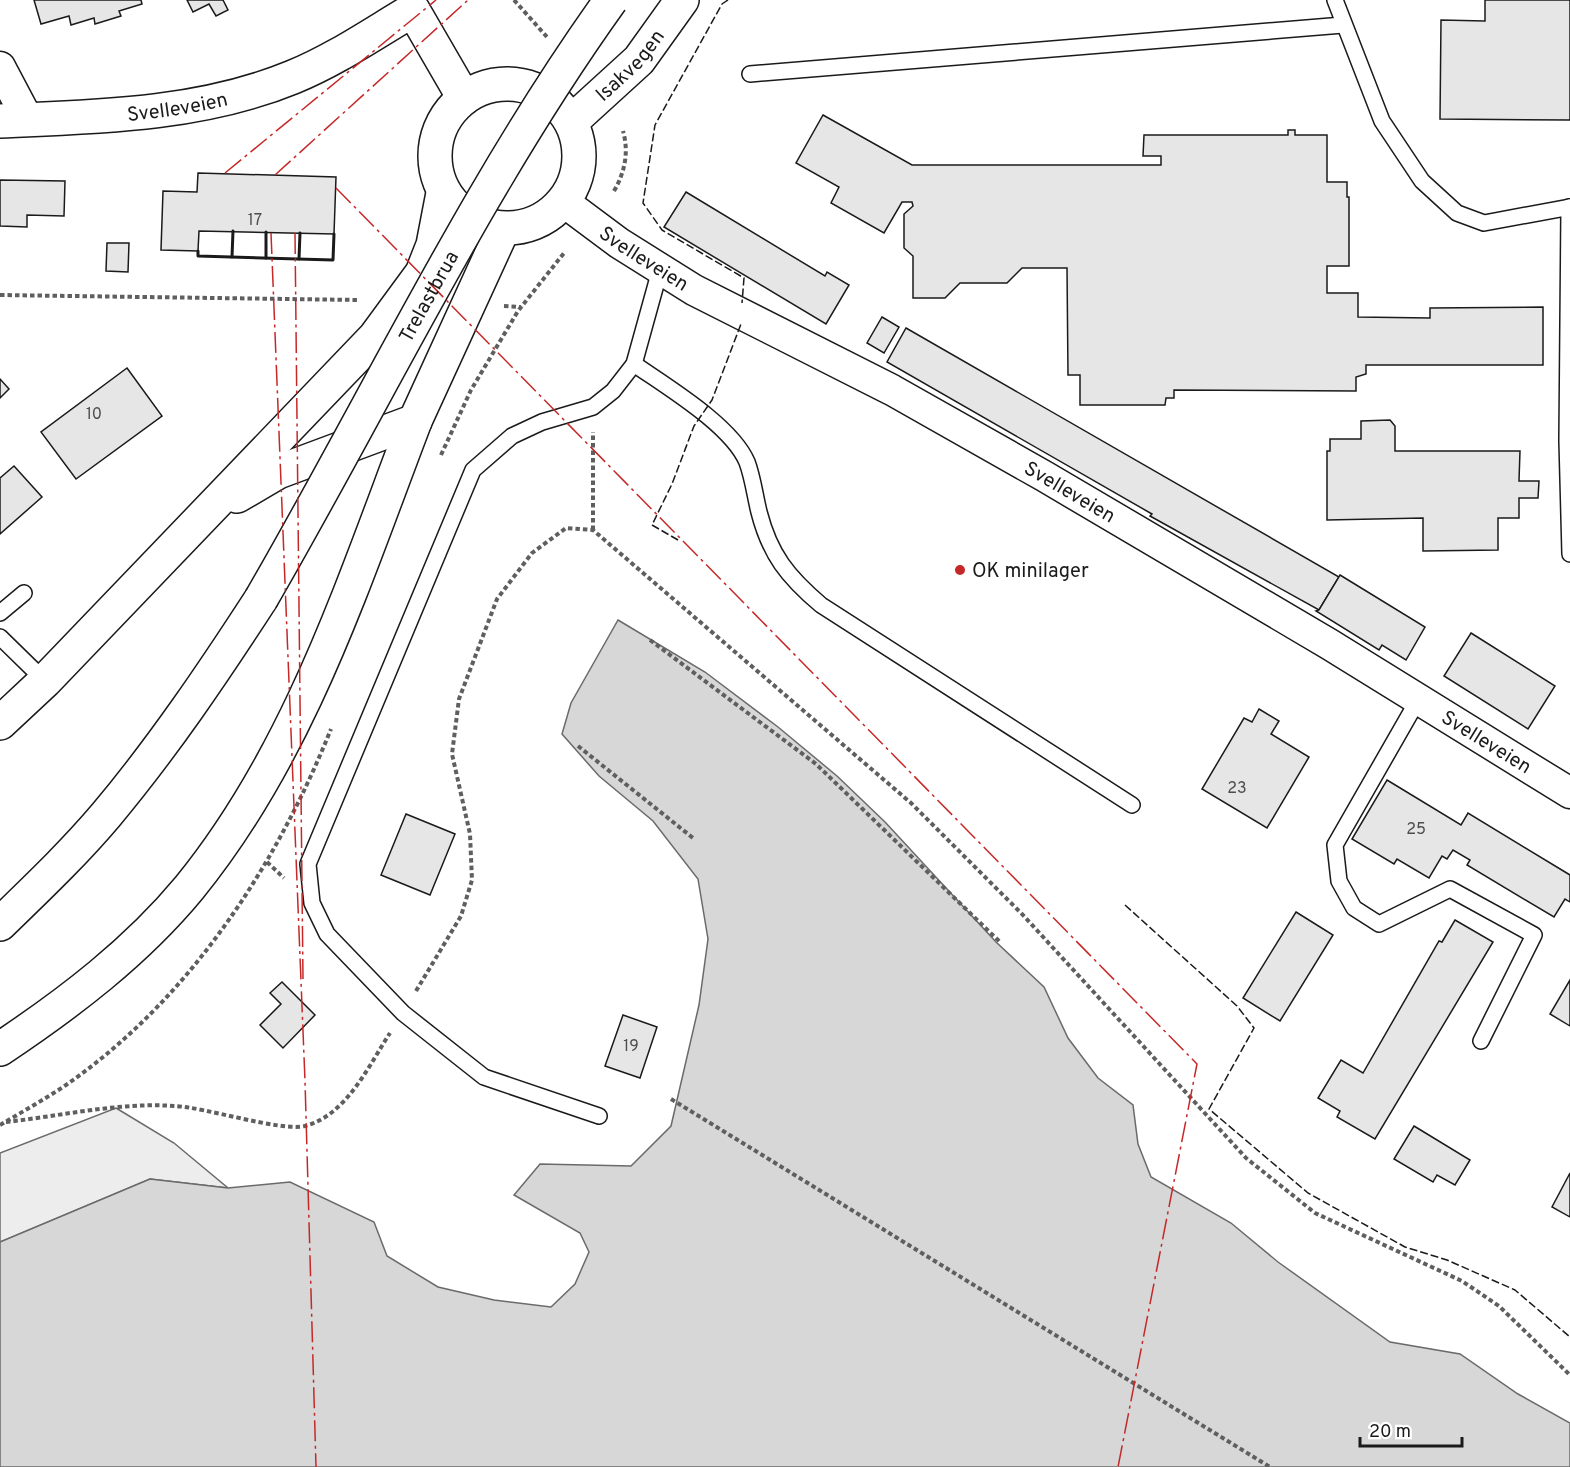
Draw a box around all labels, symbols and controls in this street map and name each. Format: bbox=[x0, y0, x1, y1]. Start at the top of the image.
street label: Isakvegen bbox=[591, 25, 672, 108]
street label: Svelleveien bbox=[126, 87, 231, 129]
house number: 17 bbox=[248, 211, 262, 231]
street label: Svelleveien bbox=[593, 221, 693, 298]
street label: Trelastbrua bbox=[394, 247, 466, 347]
house number: 10 bbox=[86, 405, 102, 425]
street label: Svelleveien bbox=[1019, 456, 1120, 530]
place label: OK minilager bbox=[972, 559, 1089, 585]
marker: OK minilager bbox=[953, 563, 967, 577]
street label: Svelleveien bbox=[1436, 706, 1536, 781]
house number: 23 bbox=[1227, 779, 1247, 799]
house number: 25 bbox=[1406, 820, 1426, 840]
house number: 19 bbox=[623, 1037, 639, 1057]
scale bar bbox=[1360, 1410, 1462, 1448]
text: 20 m bbox=[1369, 1421, 1411, 1444]

